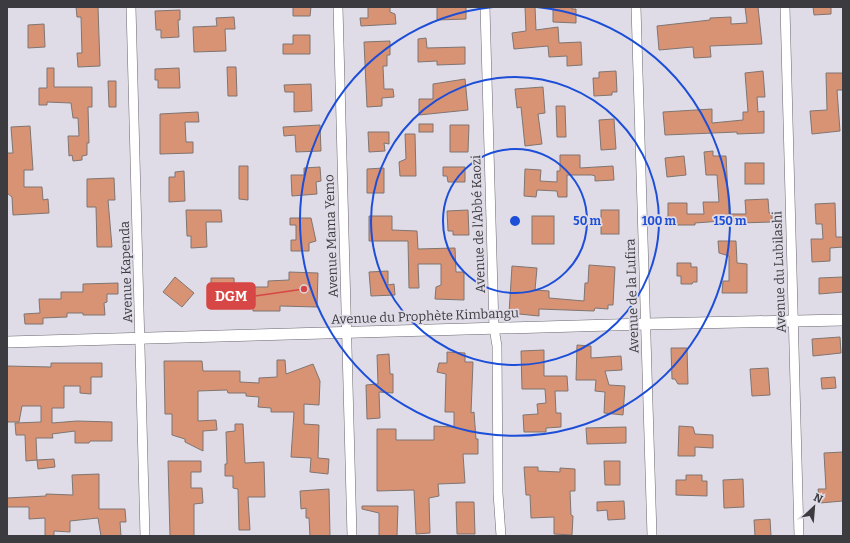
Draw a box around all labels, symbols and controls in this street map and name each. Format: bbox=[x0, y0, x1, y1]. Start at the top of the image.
street label: Avenue de l'Abbé Kaozi bbox=[468, 155, 488, 293]
street label: Avenue Mama Yemo bbox=[321, 174, 341, 298]
street label: Avenue du Lubilashi bbox=[769, 211, 789, 333]
centre of rings bbox=[508, 214, 522, 228]
text: 50 m bbox=[573, 214, 601, 228]
text: 100 m bbox=[642, 214, 677, 228]
text: 150 m bbox=[714, 214, 747, 228]
street label: Avenue Kapenda bbox=[117, 221, 135, 323]
street label: Avenue de la Lufira bbox=[622, 238, 642, 354]
callout: DGM bbox=[207, 283, 255, 309]
text: DGM bbox=[215, 288, 247, 305]
street label: Avenue du Prophète Kimbangu bbox=[331, 305, 519, 327]
north arrow bbox=[794, 487, 834, 527]
text: N bbox=[811, 491, 825, 506]

